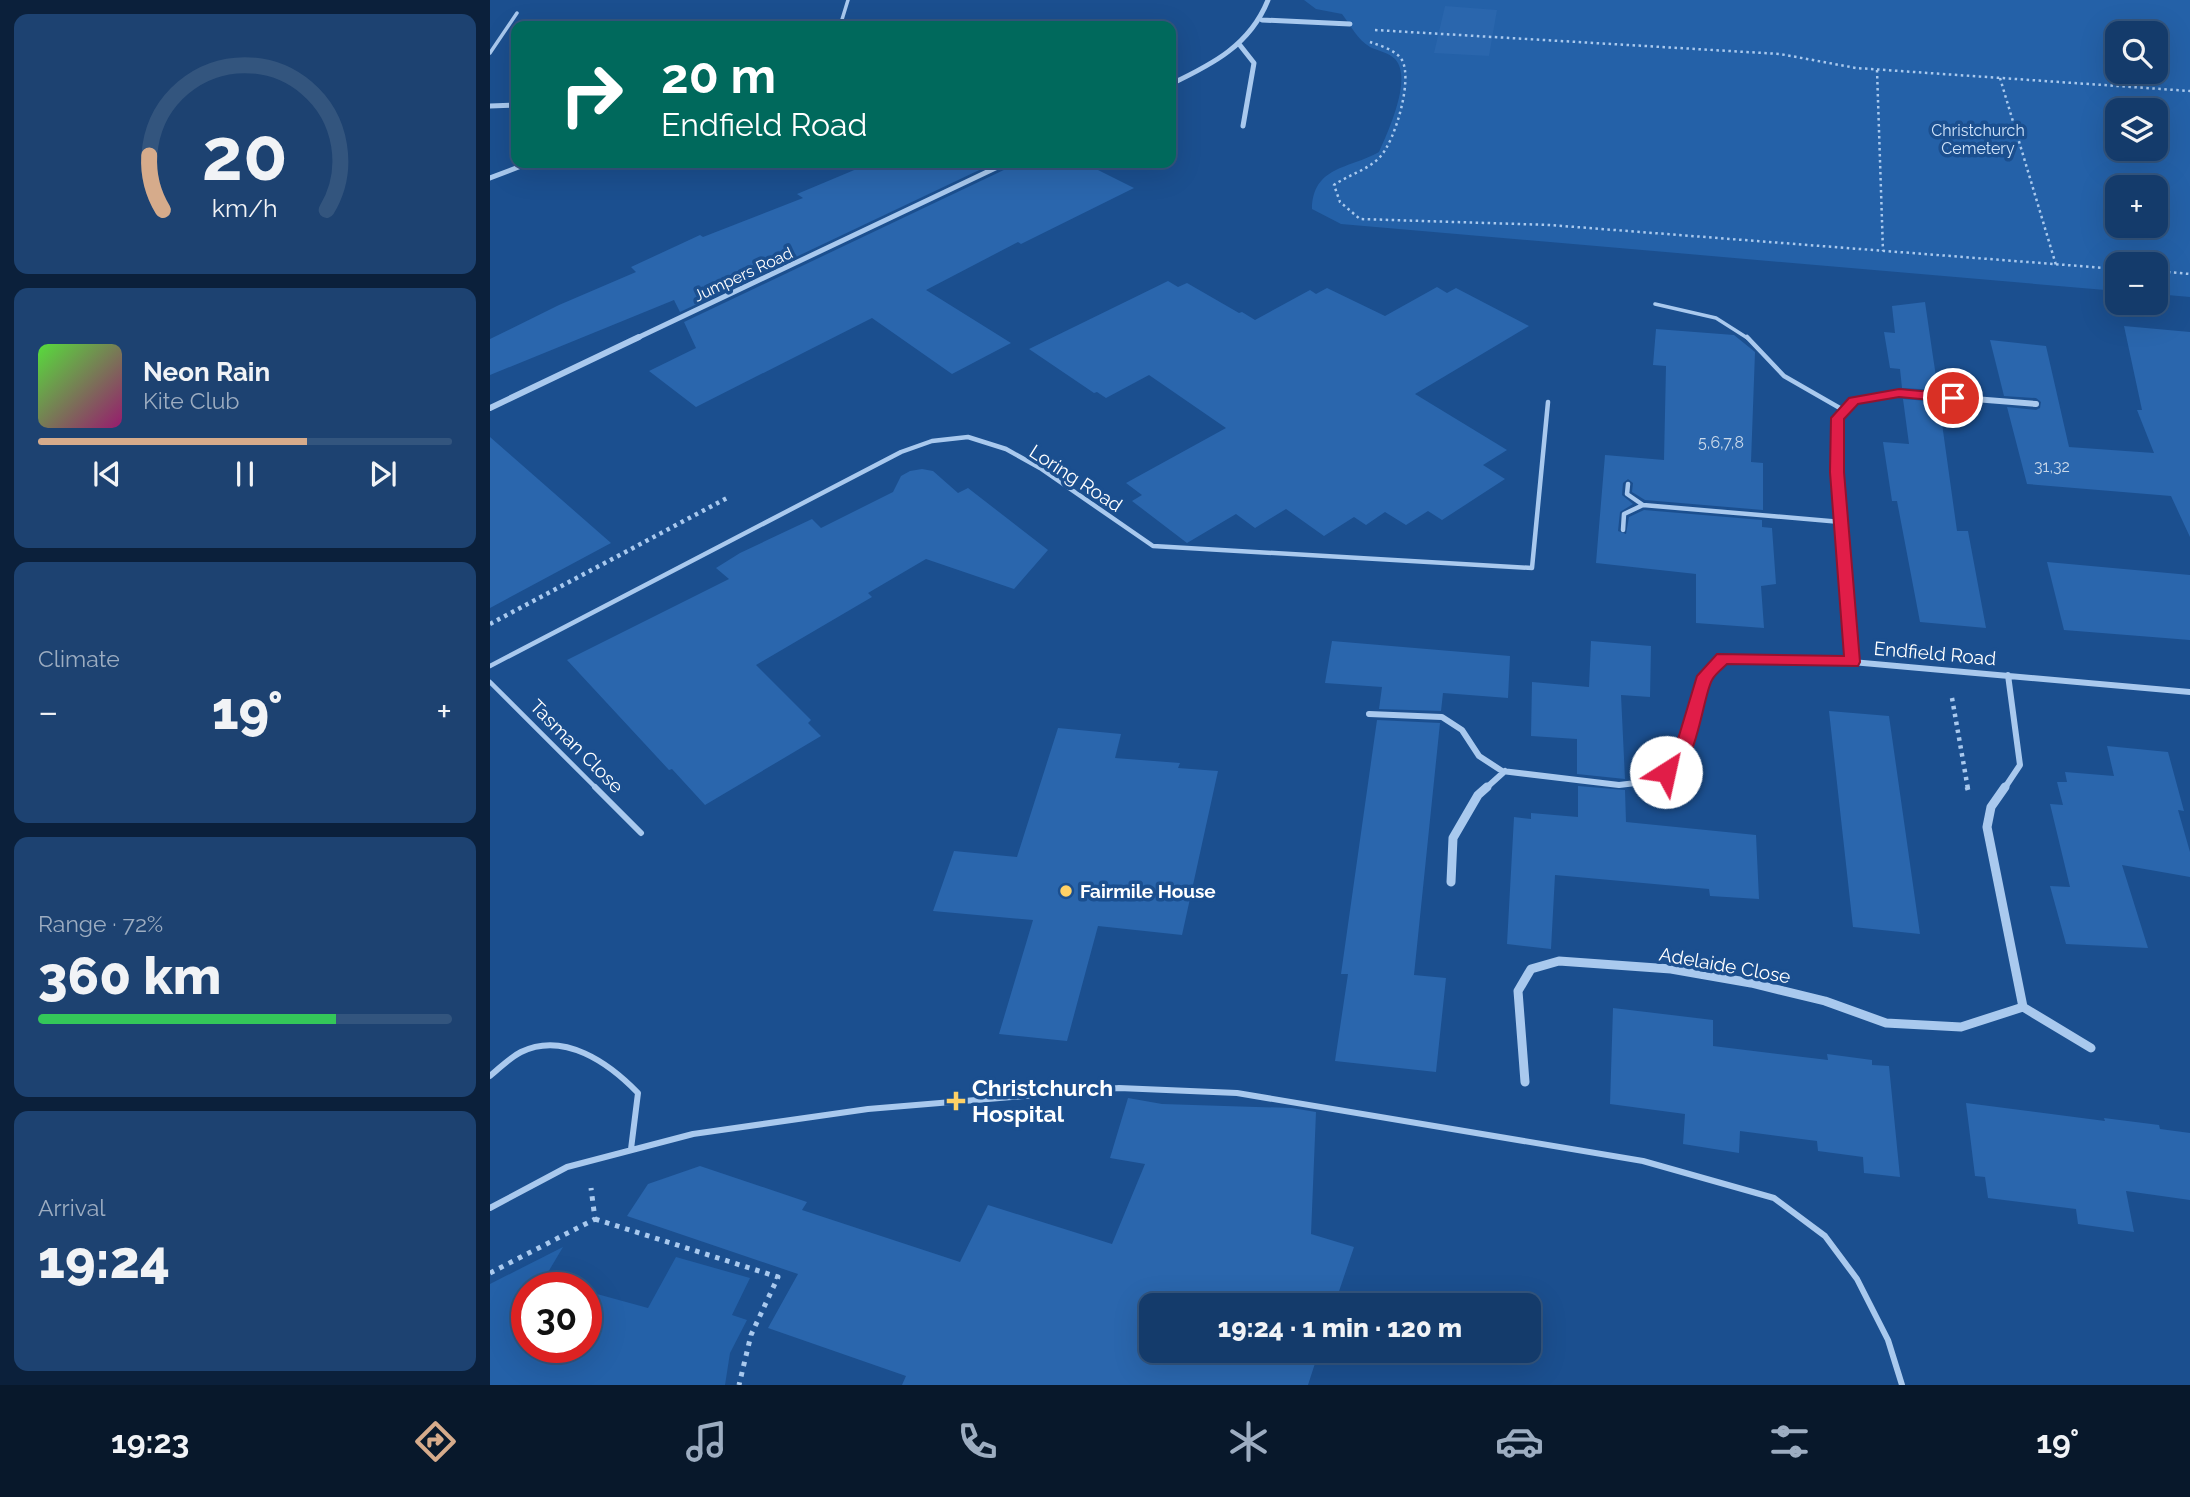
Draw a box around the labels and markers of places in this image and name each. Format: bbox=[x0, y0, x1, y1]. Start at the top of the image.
pin bbox=[1923, 368, 1983, 428]
place label: Fairmile House bbox=[1080, 880, 1216, 902]
marker: Fairmile House bbox=[1058, 883, 1074, 899]
place label: Christchurch Hospital bbox=[972, 1074, 1113, 1127]
marker: Christchurch Hospital bbox=[946, 1091, 966, 1111]

